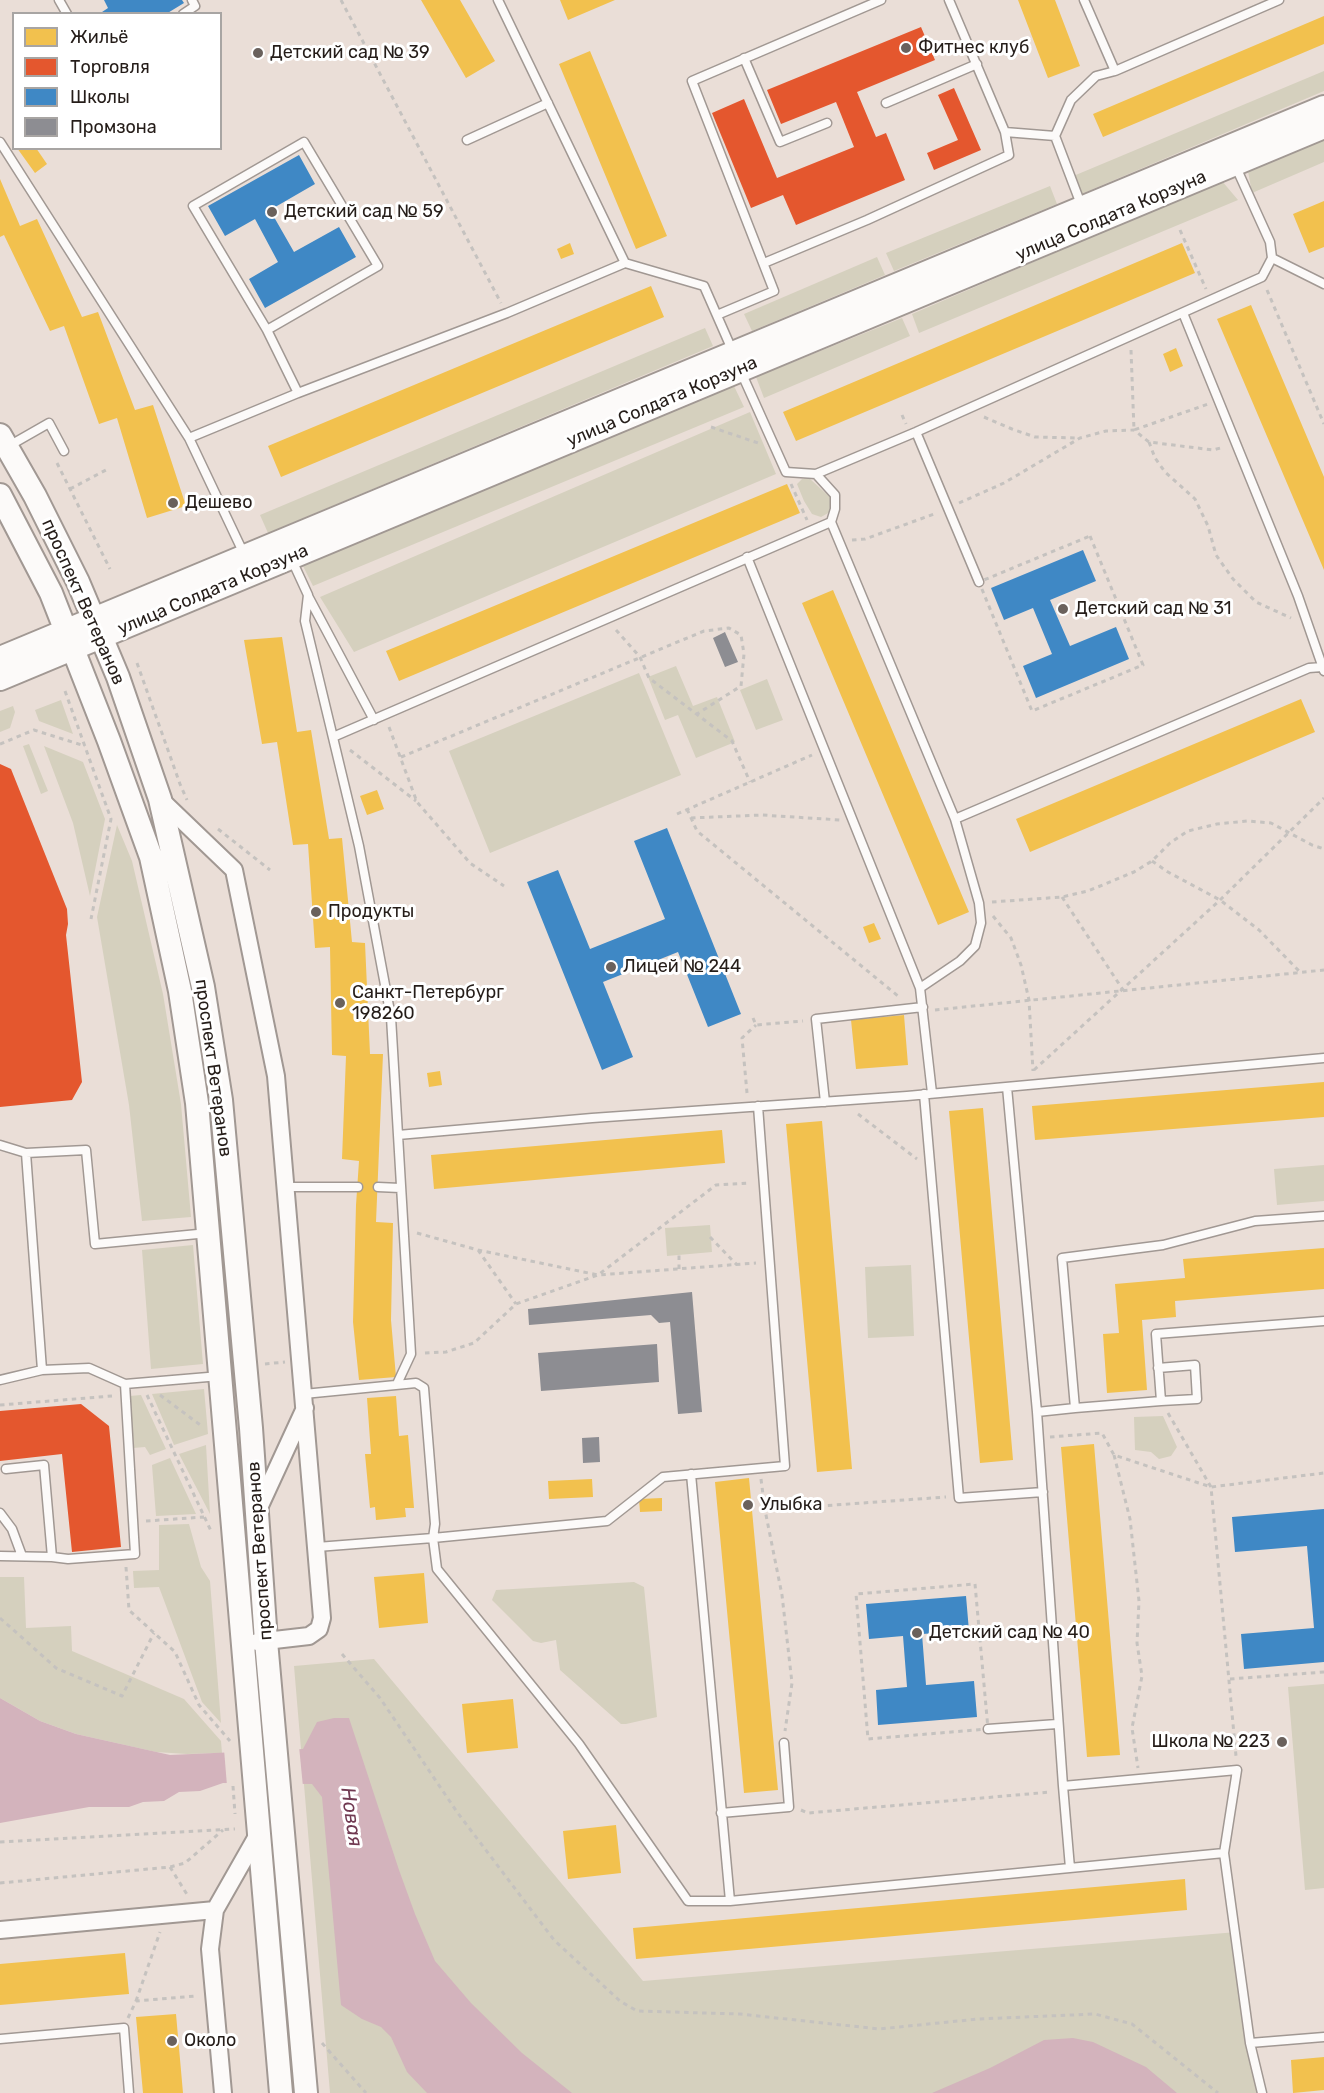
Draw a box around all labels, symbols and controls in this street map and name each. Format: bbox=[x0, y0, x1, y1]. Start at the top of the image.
legend bbox=[12, 12, 222, 150]
text: Жильё bbox=[70, 26, 128, 48]
place label: Фитнес клуб bbox=[918, 37, 1029, 59]
marker: Фитнес клуб bbox=[899, 41, 913, 55]
place label: Детский сад № 39 bbox=[270, 42, 430, 64]
marker: Детский сад № 39 bbox=[251, 46, 265, 60]
text: Торговля bbox=[70, 56, 150, 78]
text: Школы bbox=[70, 86, 130, 108]
text: Промзона bbox=[70, 116, 157, 138]
street label: улица Солдата Корзуна bbox=[1012, 166, 1210, 266]
place label: Детский сад № 59 bbox=[284, 201, 444, 223]
marker: Детский сад № 59 bbox=[265, 205, 279, 219]
street label: улица Солдата Корзуна bbox=[563, 352, 761, 452]
place label: Дешево bbox=[185, 492, 252, 514]
marker: Дешево bbox=[166, 496, 180, 510]
street label: проспект Ветеранов bbox=[37, 516, 129, 688]
street label: улица Солдата Корзуна bbox=[114, 540, 312, 640]
place label: Детский сад № 31 bbox=[1075, 598, 1231, 620]
marker: Детский сад № 31 bbox=[1056, 602, 1070, 616]
place label: Продукты bbox=[328, 901, 414, 923]
marker: Продукты bbox=[309, 905, 323, 919]
place label: Лицей № 244 bbox=[623, 956, 741, 978]
marker: Лицей № 244 bbox=[604, 960, 618, 974]
street label: проспект Ветеранов bbox=[190, 978, 236, 1158]
place label: Санкт-Петербург 198260 bbox=[352, 982, 504, 1024]
marker: Санкт-Петербург 198260 bbox=[333, 996, 347, 1010]
street label: проспект Ветеранов bbox=[243, 1461, 277, 1641]
place label: Улыбка bbox=[760, 1494, 822, 1516]
marker: Улыбка bbox=[741, 1498, 755, 1512]
place label: Детский сад № 40 bbox=[929, 1622, 1090, 1644]
marker: Детский сад № 40 bbox=[910, 1626, 924, 1640]
place label: Школа № 223 bbox=[1151, 1731, 1270, 1753]
marker: Школа № 223 bbox=[1275, 1735, 1289, 1749]
water label: Новая bbox=[335, 1786, 367, 1848]
place label: Около bbox=[184, 2030, 236, 2052]
marker: Около bbox=[165, 2034, 179, 2048]

